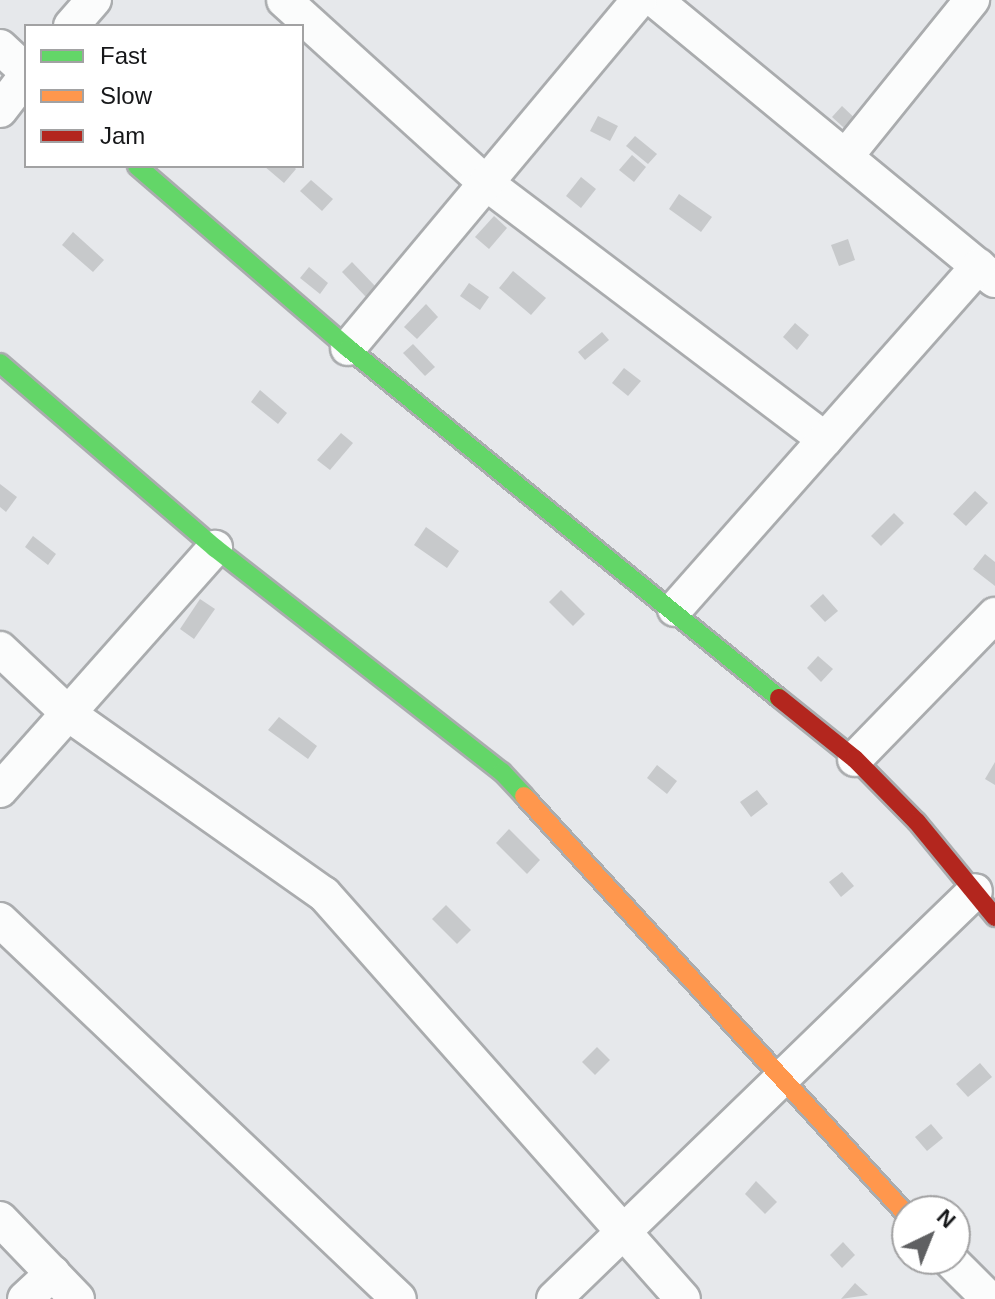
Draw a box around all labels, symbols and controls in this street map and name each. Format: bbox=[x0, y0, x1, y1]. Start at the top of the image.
legend bbox=[24, 24, 304, 168]
text: Fast bbox=[100, 42, 147, 69]
text: Slow bbox=[100, 82, 152, 109]
text: Jam bbox=[100, 122, 145, 149]
north arrow bbox=[891, 1195, 971, 1275]
text: N bbox=[932, 1204, 961, 1233]

